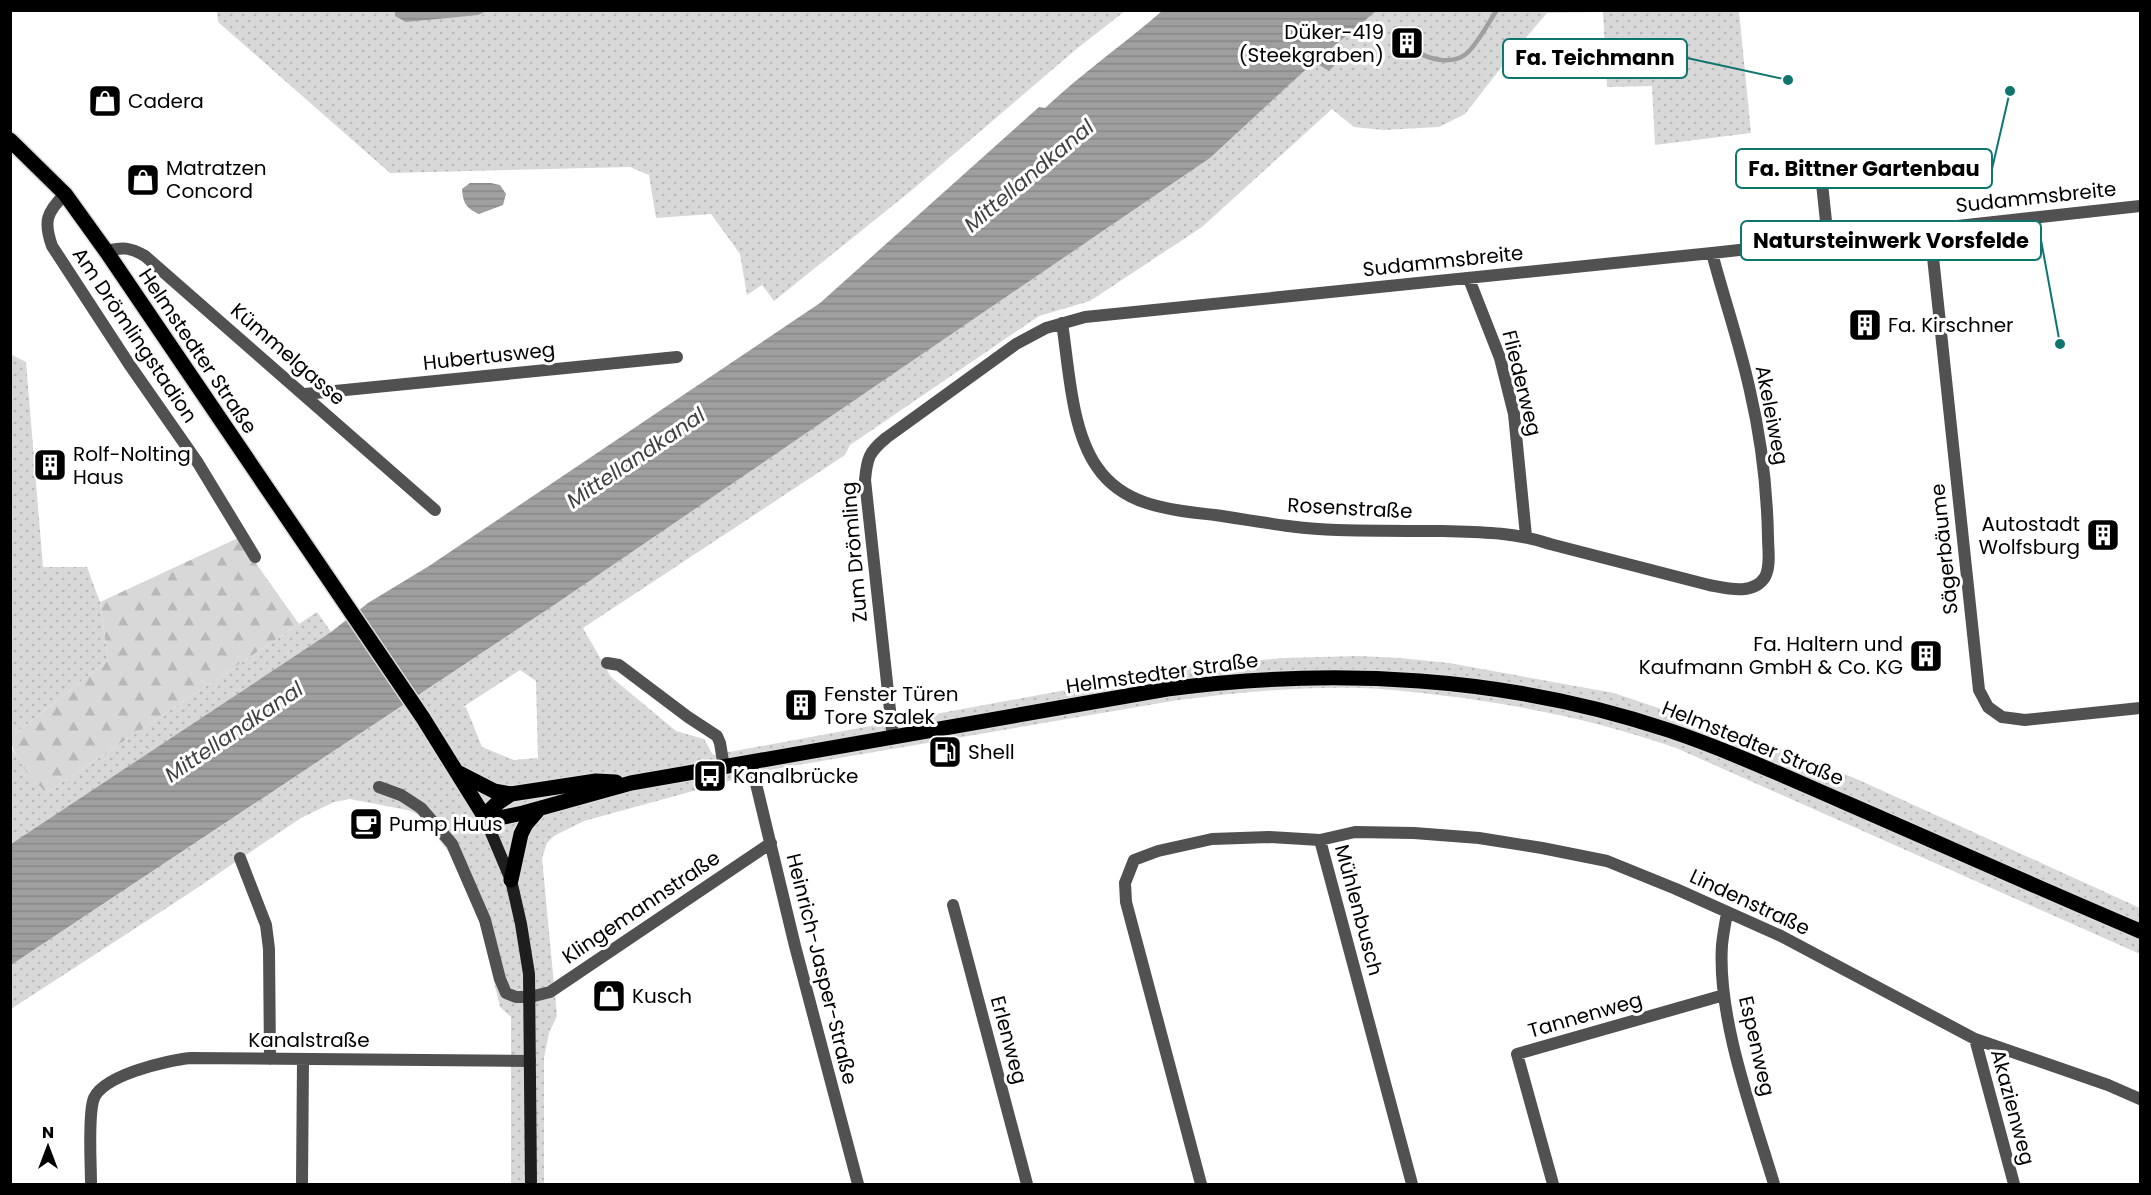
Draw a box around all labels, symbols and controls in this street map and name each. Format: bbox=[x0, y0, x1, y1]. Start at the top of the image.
place label: Düker-419 (Steekgraben) bbox=[1239, 18, 1384, 69]
building icon: Düker-419 (Steekgraben) bbox=[1389, 25, 1425, 61]
callout: Fa. Teichmann bbox=[1503, 39, 1687, 78]
text: Fa. Teichmann bbox=[1515, 43, 1675, 72]
shop icon: Cadera bbox=[87, 83, 123, 119]
place label: Cadera bbox=[128, 87, 204, 115]
water label: Mittellandkanal bbox=[957, 112, 1101, 239]
callout: Fa. Bittner Gartenbau bbox=[1736, 149, 1992, 188]
place label: Matratzen Concord bbox=[166, 154, 267, 205]
text: Fa. Bittner Gartenbau bbox=[1748, 154, 1980, 183]
shop icon: Matratzen Concord bbox=[125, 162, 161, 198]
street label: Sudammsbreite bbox=[1954, 175, 2118, 219]
callout: Natursteinwerk Vorsfelde bbox=[1741, 221, 2041, 260]
text: Natursteinwerk Vorsfelde bbox=[1753, 226, 2029, 255]
street label: Sudammsbreite bbox=[1361, 239, 1525, 283]
street label: Am Drömlingstadion bbox=[66, 242, 204, 428]
street label: Helmstedter Straße bbox=[132, 263, 264, 439]
street label: Kümmelgasse bbox=[225, 296, 351, 412]
building icon: Fa. Kirschner bbox=[1847, 307, 1883, 343]
place label: Fa. Kirschner bbox=[1888, 311, 2014, 339]
street label: Fliederweg bbox=[1495, 327, 1549, 439]
street label: Hubertusweg bbox=[421, 335, 557, 377]
street label: Akeleiweg bbox=[1749, 363, 1795, 467]
water label: Mittellandkanal bbox=[561, 400, 711, 515]
place label: Rolf-Nolting Haus bbox=[73, 440, 191, 491]
building icon: Rolf-Nolting Haus bbox=[32, 447, 68, 483]
street label: Zum Drömling bbox=[834, 481, 874, 623]
street label: Sägerbäume bbox=[1923, 482, 1965, 616]
street label: Rosenstraße bbox=[1287, 491, 1413, 525]
place label: Autostadt Wolfsburg bbox=[1978, 510, 2080, 561]
building icon: Autostadt Wolfsburg bbox=[2085, 517, 2121, 553]
place label: Fa. Haltern und Kaufmann GmbH & Co. KG bbox=[1639, 630, 1903, 681]
building icon: Fa. Haltern und Kaufmann GmbH & Co. KG bbox=[1908, 638, 1944, 674]
street label: Helmstedter Straße bbox=[1064, 646, 1260, 700]
water label: Mittellandkanal bbox=[159, 674, 309, 789]
place label: Fenster Türen Tore Szalek bbox=[824, 680, 958, 731]
building icon: Fenster Türen Tore Szalek bbox=[783, 687, 819, 723]
street label: Helmstedter Straße bbox=[1658, 694, 1848, 792]
fuel station icon: Shell bbox=[927, 734, 963, 770]
place label: Shell bbox=[968, 738, 1015, 766]
bus stop icon: Kanalbrücke bbox=[692, 758, 728, 794]
place label: Kanalbrücke bbox=[733, 762, 858, 790]
cafe icon: Pump Huus bbox=[348, 806, 384, 842]
place label: Pump Huus bbox=[389, 810, 503, 838]
street label: Mühlenbusch bbox=[1328, 841, 1390, 979]
street label: Klingemannstraße bbox=[556, 844, 726, 970]
street label: Heinrich-Jasper-Straße bbox=[780, 850, 864, 1088]
street label: Lindenstraße bbox=[1685, 862, 1815, 942]
shop icon: Kusch bbox=[591, 978, 627, 1014]
place label: Kusch bbox=[632, 982, 692, 1010]
street label: Tannenweg bbox=[1525, 985, 1645, 1045]
street label: Erlenweg bbox=[984, 993, 1034, 1087]
street label: Espenweg bbox=[1732, 993, 1782, 1099]
street label: Kanalstraße bbox=[248, 1026, 370, 1054]
street label: Akazienweg bbox=[1984, 1046, 2042, 1168]
north arrow bbox=[18, 1117, 78, 1177]
text: N bbox=[42, 1121, 54, 1144]

